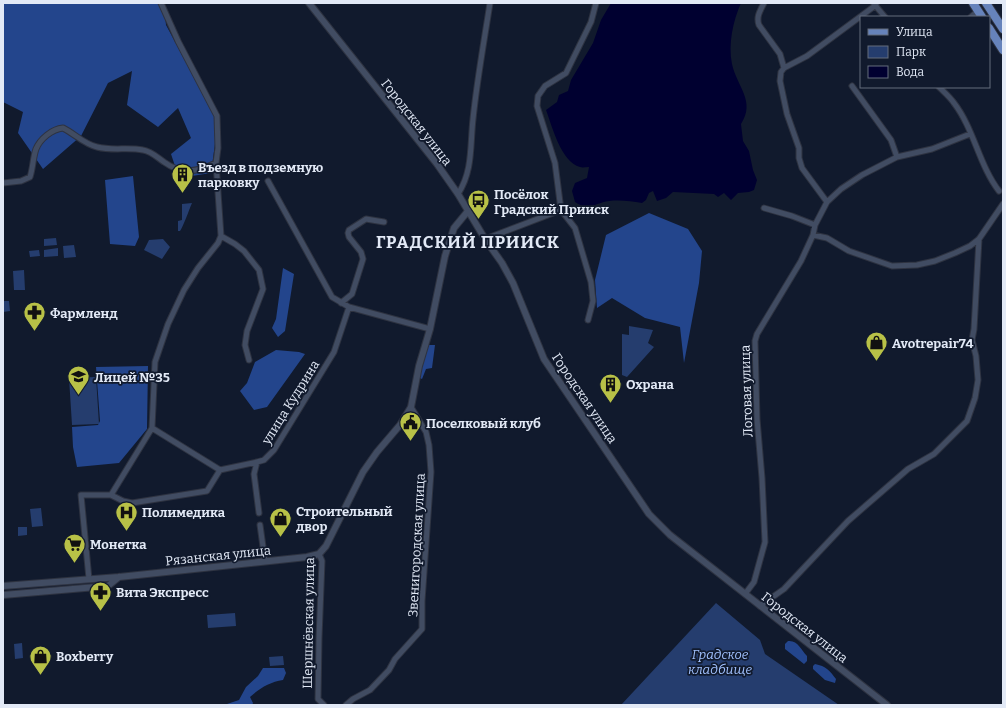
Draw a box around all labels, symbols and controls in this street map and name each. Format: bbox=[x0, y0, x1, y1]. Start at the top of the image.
legend bbox=[860, 16, 990, 88]
text: Улица bbox=[896, 25, 933, 39]
text: Парк bbox=[896, 45, 926, 59]
text: Вода bbox=[896, 65, 925, 79]
street label: Городская улица bbox=[378, 76, 455, 168]
place label: Въезд в подземную парковку bbox=[198, 160, 323, 190]
building icon: Въезд в подземную парковку bbox=[170, 161, 196, 194]
place label: Посёлок Градский Прииск bbox=[494, 187, 609, 217]
bus stop icon: Посёлок Градский Прииск bbox=[465, 188, 491, 221]
district label: ГРАДСКИЙ ПРИИСК bbox=[376, 232, 560, 253]
pharmacy icon: Фармленд bbox=[22, 300, 48, 333]
place label: Фармленд bbox=[50, 306, 118, 321]
shop icon: Avotrepair74 bbox=[864, 330, 890, 363]
place label: Avotrepair74 bbox=[892, 336, 974, 351]
street label: Логовая улица bbox=[737, 345, 756, 437]
street label: Городская улица bbox=[549, 350, 620, 446]
street label: улица Кудрина bbox=[258, 357, 322, 448]
school or university icon: Лицей №35 bbox=[65, 364, 91, 397]
place label: Лицей №35 bbox=[94, 370, 170, 385]
building icon: Охрана bbox=[597, 371, 623, 404]
place label: Охрана bbox=[626, 377, 674, 392]
public building icon: Поселковый клуб bbox=[397, 410, 423, 443]
place label: Поселковый клуб bbox=[426, 416, 541, 431]
street label: Звенигородская улица bbox=[405, 473, 428, 617]
hospital icon: Полимедика bbox=[113, 499, 139, 532]
place label: Строительный двор bbox=[296, 504, 393, 534]
place label: Полимедика bbox=[142, 505, 226, 520]
shop icon: Строительный двор bbox=[267, 505, 293, 538]
supermarket icon: Монетка bbox=[61, 531, 87, 564]
place label: Монетка bbox=[90, 537, 147, 552]
street label: Рязанская улица bbox=[165, 542, 272, 568]
street label: Шершнёвская улица bbox=[300, 557, 317, 689]
pharmacy icon: Вита Экспресс bbox=[88, 579, 114, 612]
place label: Вита Экспресс bbox=[116, 585, 209, 600]
street label: Городская улица bbox=[759, 589, 851, 666]
shop icon: Boxberry bbox=[27, 643, 53, 676]
park label: Градское кладбище bbox=[688, 647, 752, 677]
place label: Boxberry bbox=[56, 649, 114, 664]

